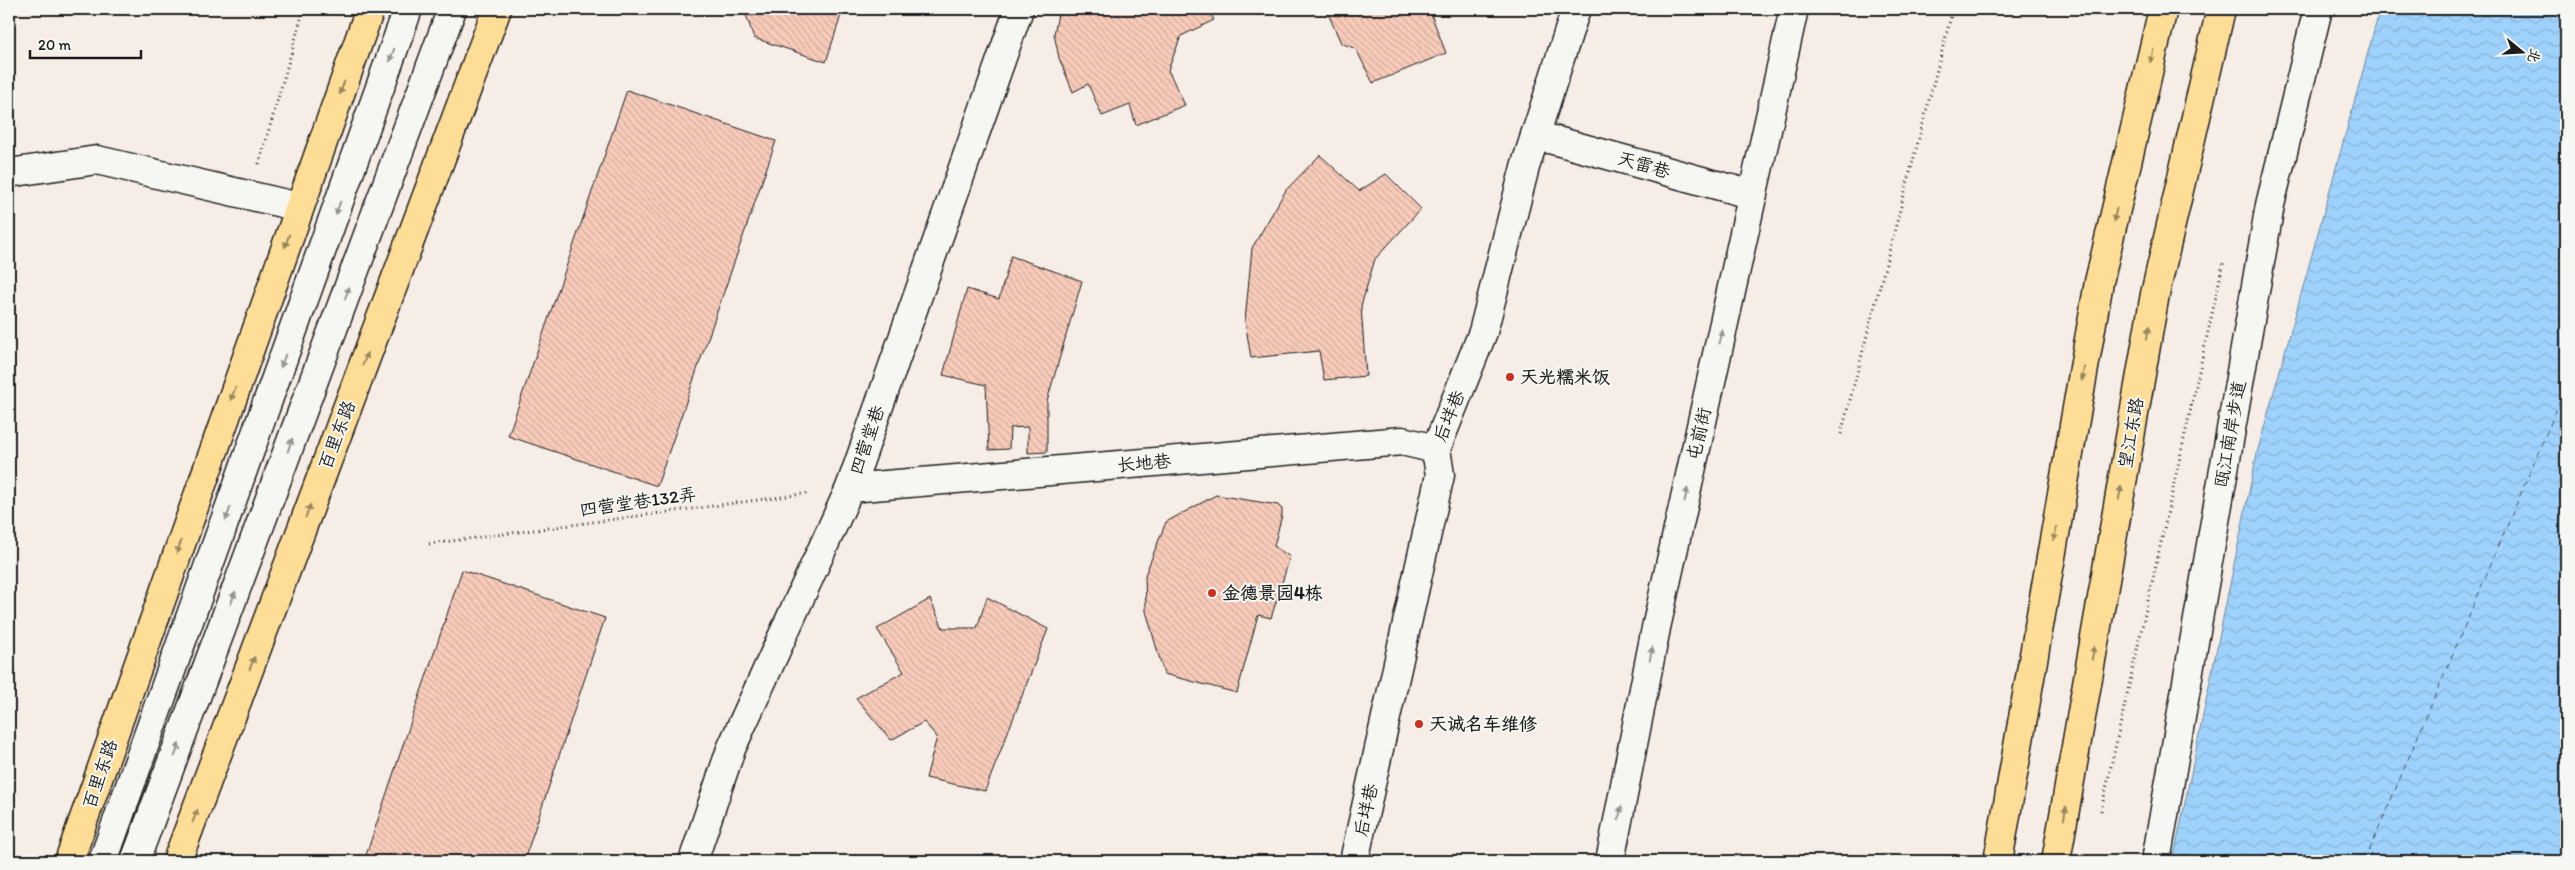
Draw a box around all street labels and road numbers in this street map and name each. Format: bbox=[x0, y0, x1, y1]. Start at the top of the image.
street label: 天雷巷 bbox=[1615, 147, 1673, 183]
street label: 瓯江南岸步道 bbox=[2210, 379, 2250, 489]
street label: 后垟巷 bbox=[1429, 387, 1469, 445]
street label: 望江东路 bbox=[2114, 396, 2148, 470]
street label: 百里东路 bbox=[314, 397, 360, 473]
street label: 四营堂巷 bbox=[845, 402, 889, 478]
street label: 屯前街 bbox=[1682, 405, 1716, 463]
street label: 长地巷 bbox=[1116, 450, 1172, 476]
street label: 四营堂巷132弄 bbox=[578, 483, 698, 521]
street label: 百里东路 bbox=[78, 736, 122, 812]
street label: 后垟巷 bbox=[1350, 781, 1382, 839]

